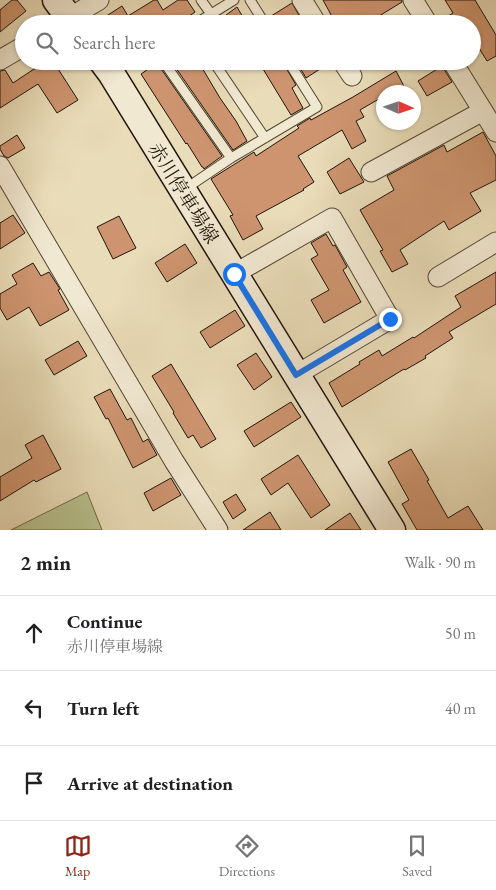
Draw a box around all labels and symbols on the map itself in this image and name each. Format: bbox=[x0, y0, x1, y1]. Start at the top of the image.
north arrow bbox=[376, 85, 421, 130]
street label: 赤川停車場線 bbox=[143, 138, 224, 248]
route start bbox=[223, 263, 246, 286]
route end bbox=[379, 308, 402, 331]

